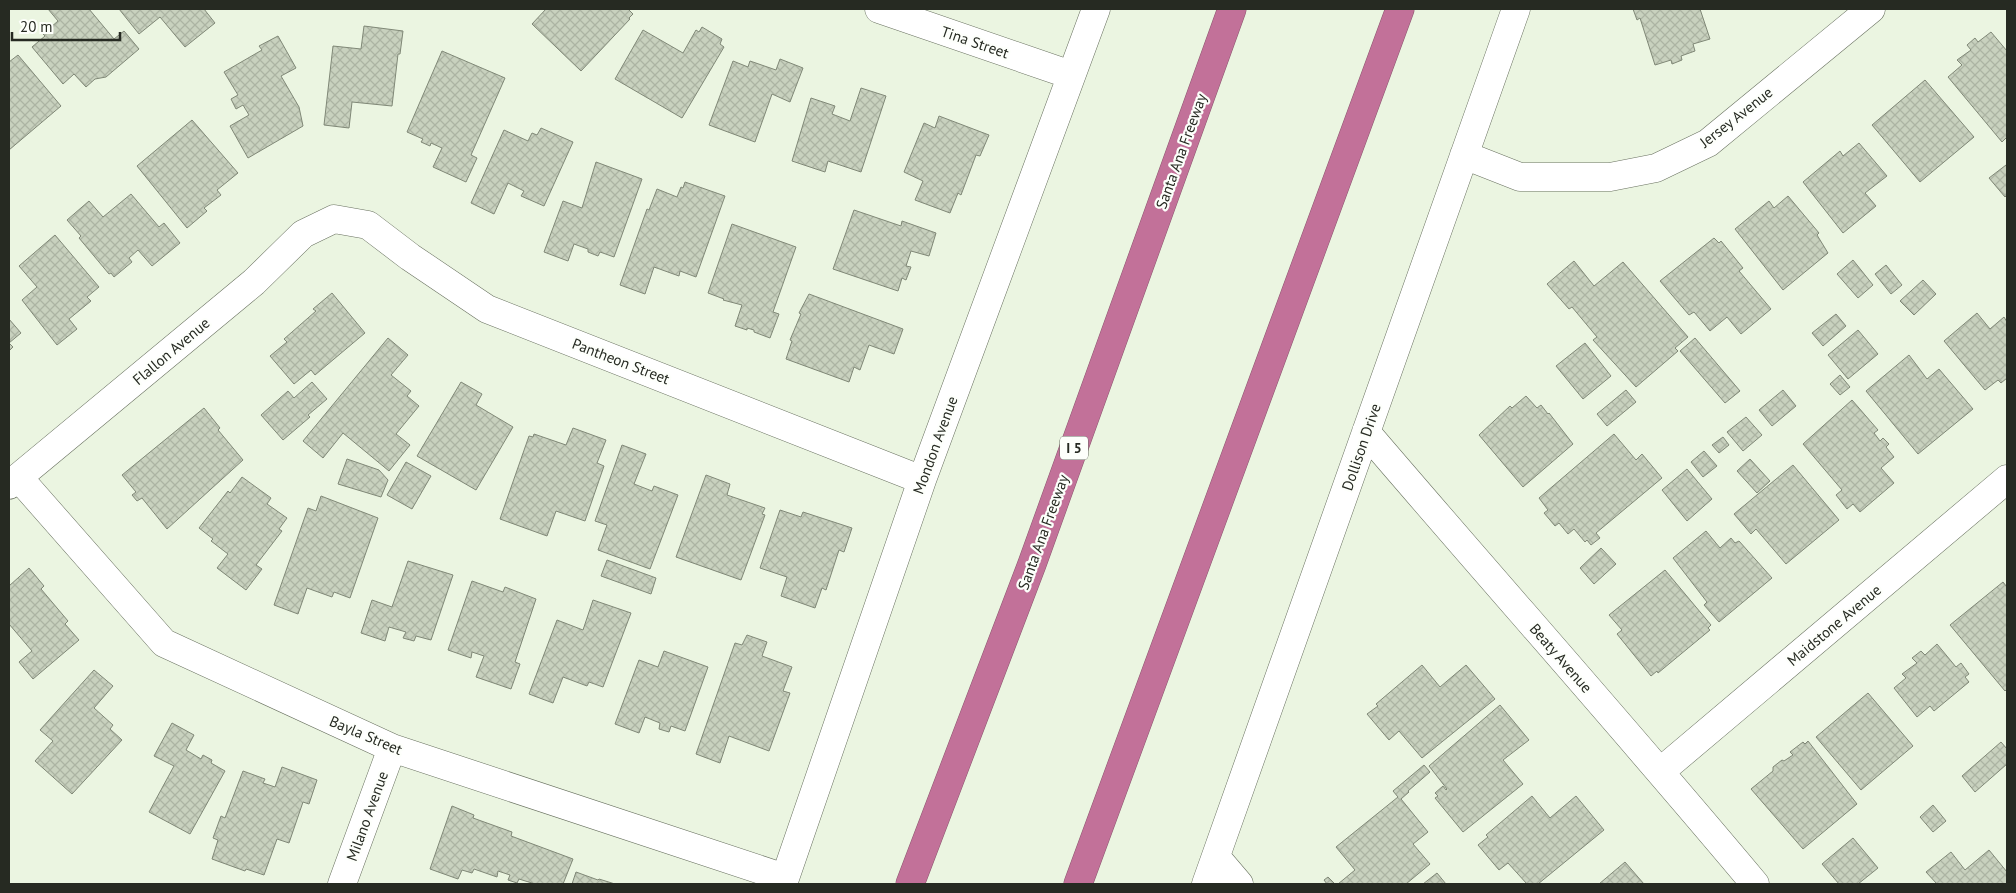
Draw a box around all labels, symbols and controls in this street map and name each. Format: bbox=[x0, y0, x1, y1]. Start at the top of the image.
scale bar bbox=[12, 10, 120, 42]
text: 20 m bbox=[20, 17, 53, 36]
street label: Tina Street bbox=[939, 22, 1011, 62]
street label: Jersey Avenue bbox=[1695, 83, 1776, 152]
street label: Santa Ana Freeway bbox=[1151, 91, 1211, 211]
street label: Flallon Avenue bbox=[129, 313, 213, 389]
street label: Pantheon Street bbox=[570, 334, 672, 388]
street label: Mondon Avenue bbox=[908, 393, 962, 497]
street label: Dollison Drive bbox=[1337, 401, 1385, 493]
road number: I 5 bbox=[1060, 436, 1088, 459]
street label: Santa Ana Freeway bbox=[1013, 472, 1073, 592]
street label: Maidstone Avenue bbox=[1783, 580, 1885, 670]
street label: Beaty Avenue bbox=[1526, 619, 1596, 697]
street label: Bayla Street bbox=[327, 711, 405, 759]
street label: Milano Avenue bbox=[342, 768, 392, 864]

